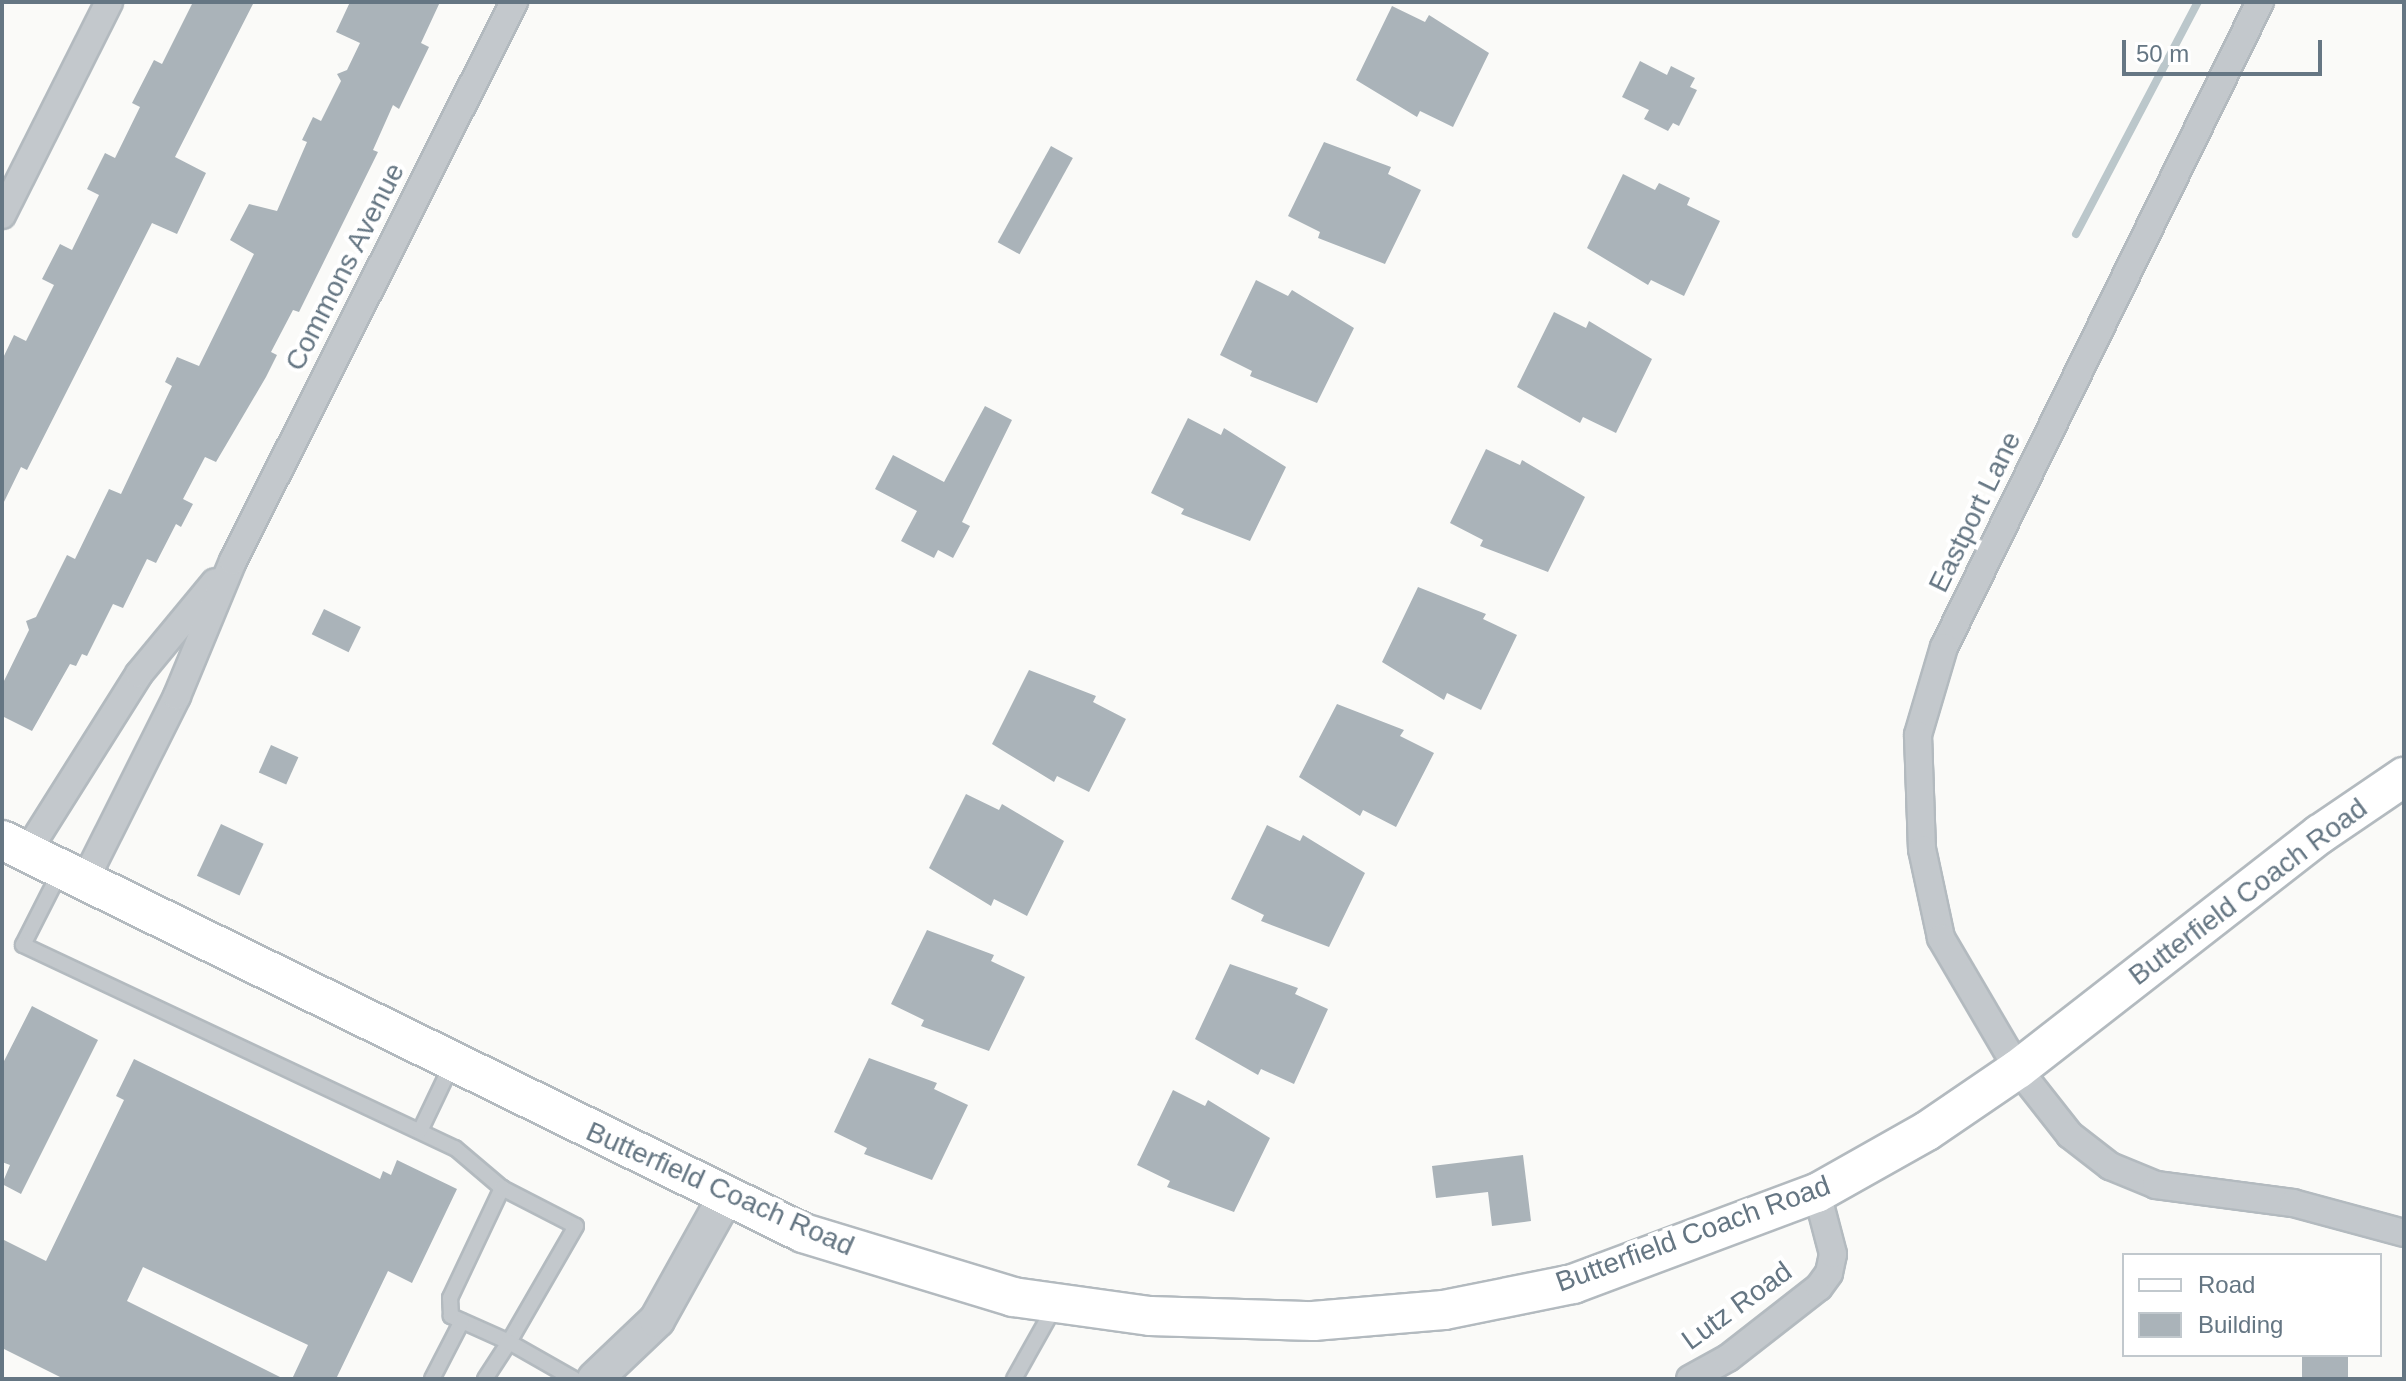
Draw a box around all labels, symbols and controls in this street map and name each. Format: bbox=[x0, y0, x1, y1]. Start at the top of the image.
scale bar bbox=[2126, 24, 2326, 74]
text: 50 m bbox=[2136, 40, 2189, 67]
street label: Commons Avenue bbox=[278, 157, 412, 377]
street label: Eastport Lane bbox=[1922, 426, 2028, 598]
street label: Butterfield Coach Road bbox=[2122, 791, 2374, 993]
street label: Butterfield Coach Road bbox=[581, 1115, 859, 1263]
street label: Butterfield Coach Road bbox=[1551, 1169, 1835, 1299]
legend bbox=[2122, 1253, 2382, 1357]
street label: Lutz Road bbox=[1675, 1255, 1799, 1357]
text: Road bbox=[2198, 1271, 2255, 1298]
text: Building bbox=[2198, 1311, 2283, 1338]

